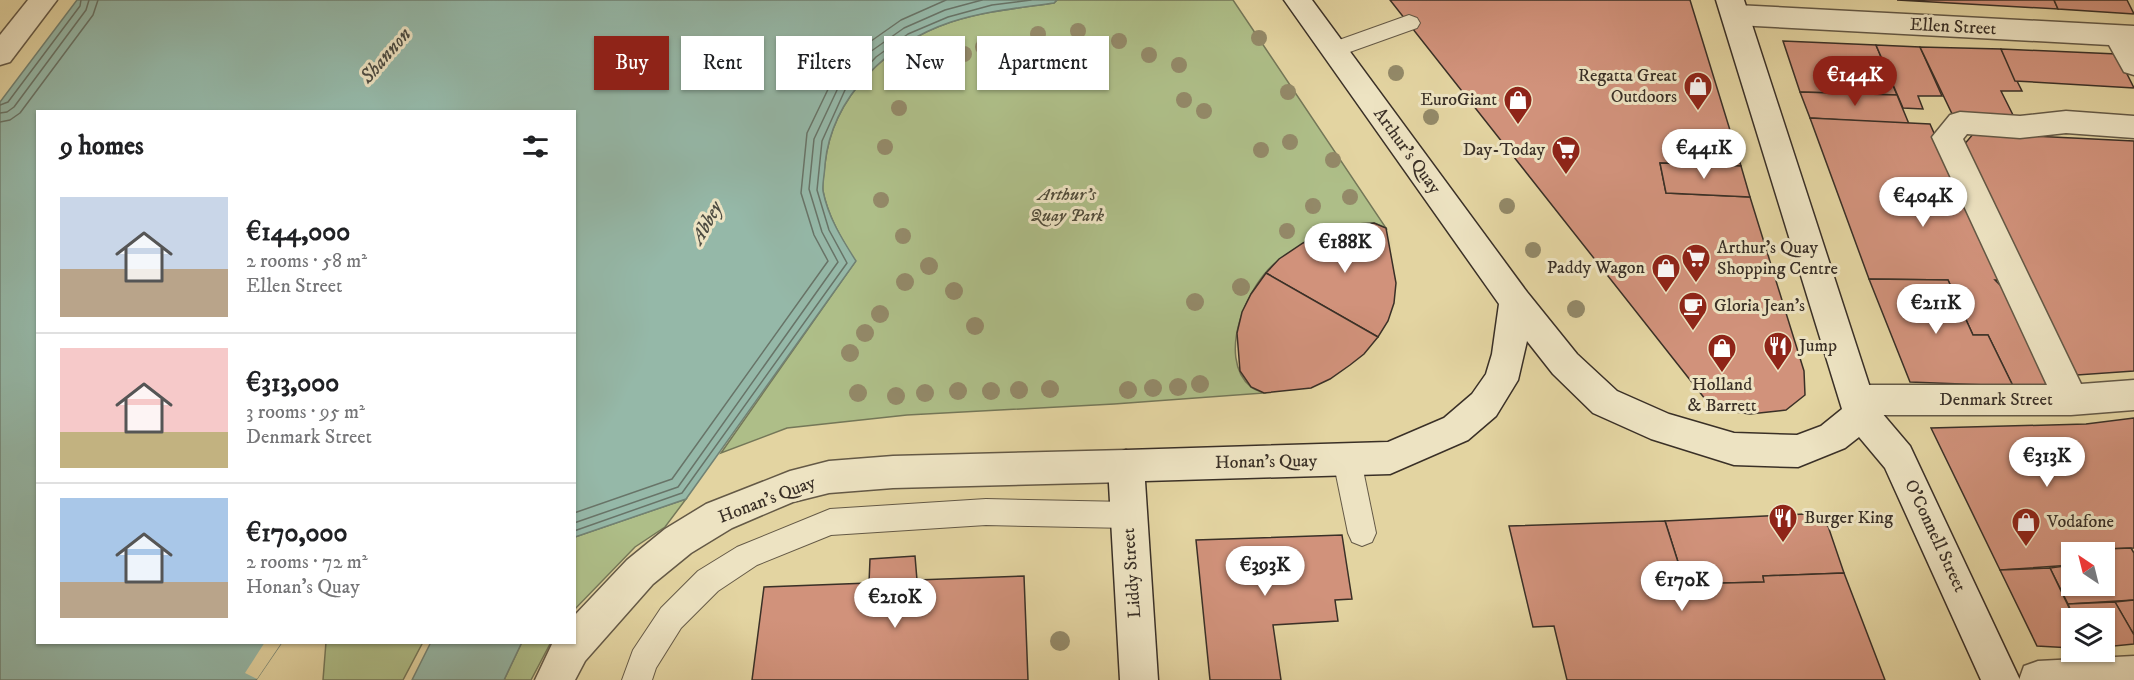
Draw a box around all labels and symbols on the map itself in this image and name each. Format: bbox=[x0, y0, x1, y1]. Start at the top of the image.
street label: Ellen Street bbox=[1909, 14, 1997, 40]
water label: Shannon bbox=[354, 23, 417, 90]
pin: €144K bbox=[1813, 56, 1897, 107]
place label: Regatta Great Outdoors bbox=[1578, 65, 1677, 108]
shop icon: Regatta Great Outdoors bbox=[1682, 70, 1714, 112]
shop icon: EuroGiant bbox=[1502, 84, 1534, 126]
place label: EuroGiant bbox=[1420, 89, 1497, 111]
street label: Arthur's Quay bbox=[1368, 104, 1446, 199]
pin: €441K bbox=[1662, 129, 1746, 180]
supermarket icon: Day-Today bbox=[1550, 134, 1582, 176]
place label: Day-Today bbox=[1463, 139, 1545, 161]
pin: €404K bbox=[1881, 177, 1965, 228]
park label: Arthur's Quay Park bbox=[1030, 184, 1105, 227]
water label: Abbey bbox=[684, 196, 729, 250]
pin: €188K bbox=[1303, 223, 1387, 274]
place label: Arthur's Quay Shopping Centre bbox=[1717, 237, 1838, 280]
supermarket icon: Arthur's Quay Shopping Centre bbox=[1680, 242, 1712, 284]
shop icon: Paddy Wagon bbox=[1650, 252, 1682, 294]
place label: Paddy Wagon bbox=[1547, 257, 1646, 279]
pin: €211K bbox=[1894, 284, 1978, 335]
cafe icon: Gloria Jean's bbox=[1677, 290, 1709, 332]
place label: Gloria Jean's bbox=[1714, 295, 1805, 317]
restaurant icon: Jump bbox=[1762, 330, 1794, 372]
shop icon: Holland & Barrett bbox=[1706, 332, 1738, 374]
place label: Jump bbox=[1797, 335, 1837, 357]
place label: Holland & Barrett bbox=[1687, 374, 1757, 417]
street label: Denmark Street bbox=[1939, 389, 2053, 411]
pin: €313K bbox=[2005, 437, 2089, 488]
street label: Honan's Quay bbox=[1215, 450, 1318, 474]
street label: Honan's Quay bbox=[715, 471, 819, 529]
street label: O'Connell Street bbox=[1899, 476, 1971, 596]
restaurant icon: Burger King bbox=[1767, 502, 1799, 544]
shop icon: Vodafone bbox=[2010, 506, 2042, 548]
place label: Burger King bbox=[1804, 507, 1893, 529]
place label: Vodafone bbox=[2046, 511, 2114, 533]
street label: Liddy Street bbox=[1118, 527, 1146, 619]
north arrow bbox=[2061, 542, 2115, 596]
pin: €393K bbox=[1223, 546, 1307, 597]
pin: €170K bbox=[1640, 561, 1724, 612]
pin: €210K bbox=[853, 578, 937, 629]

